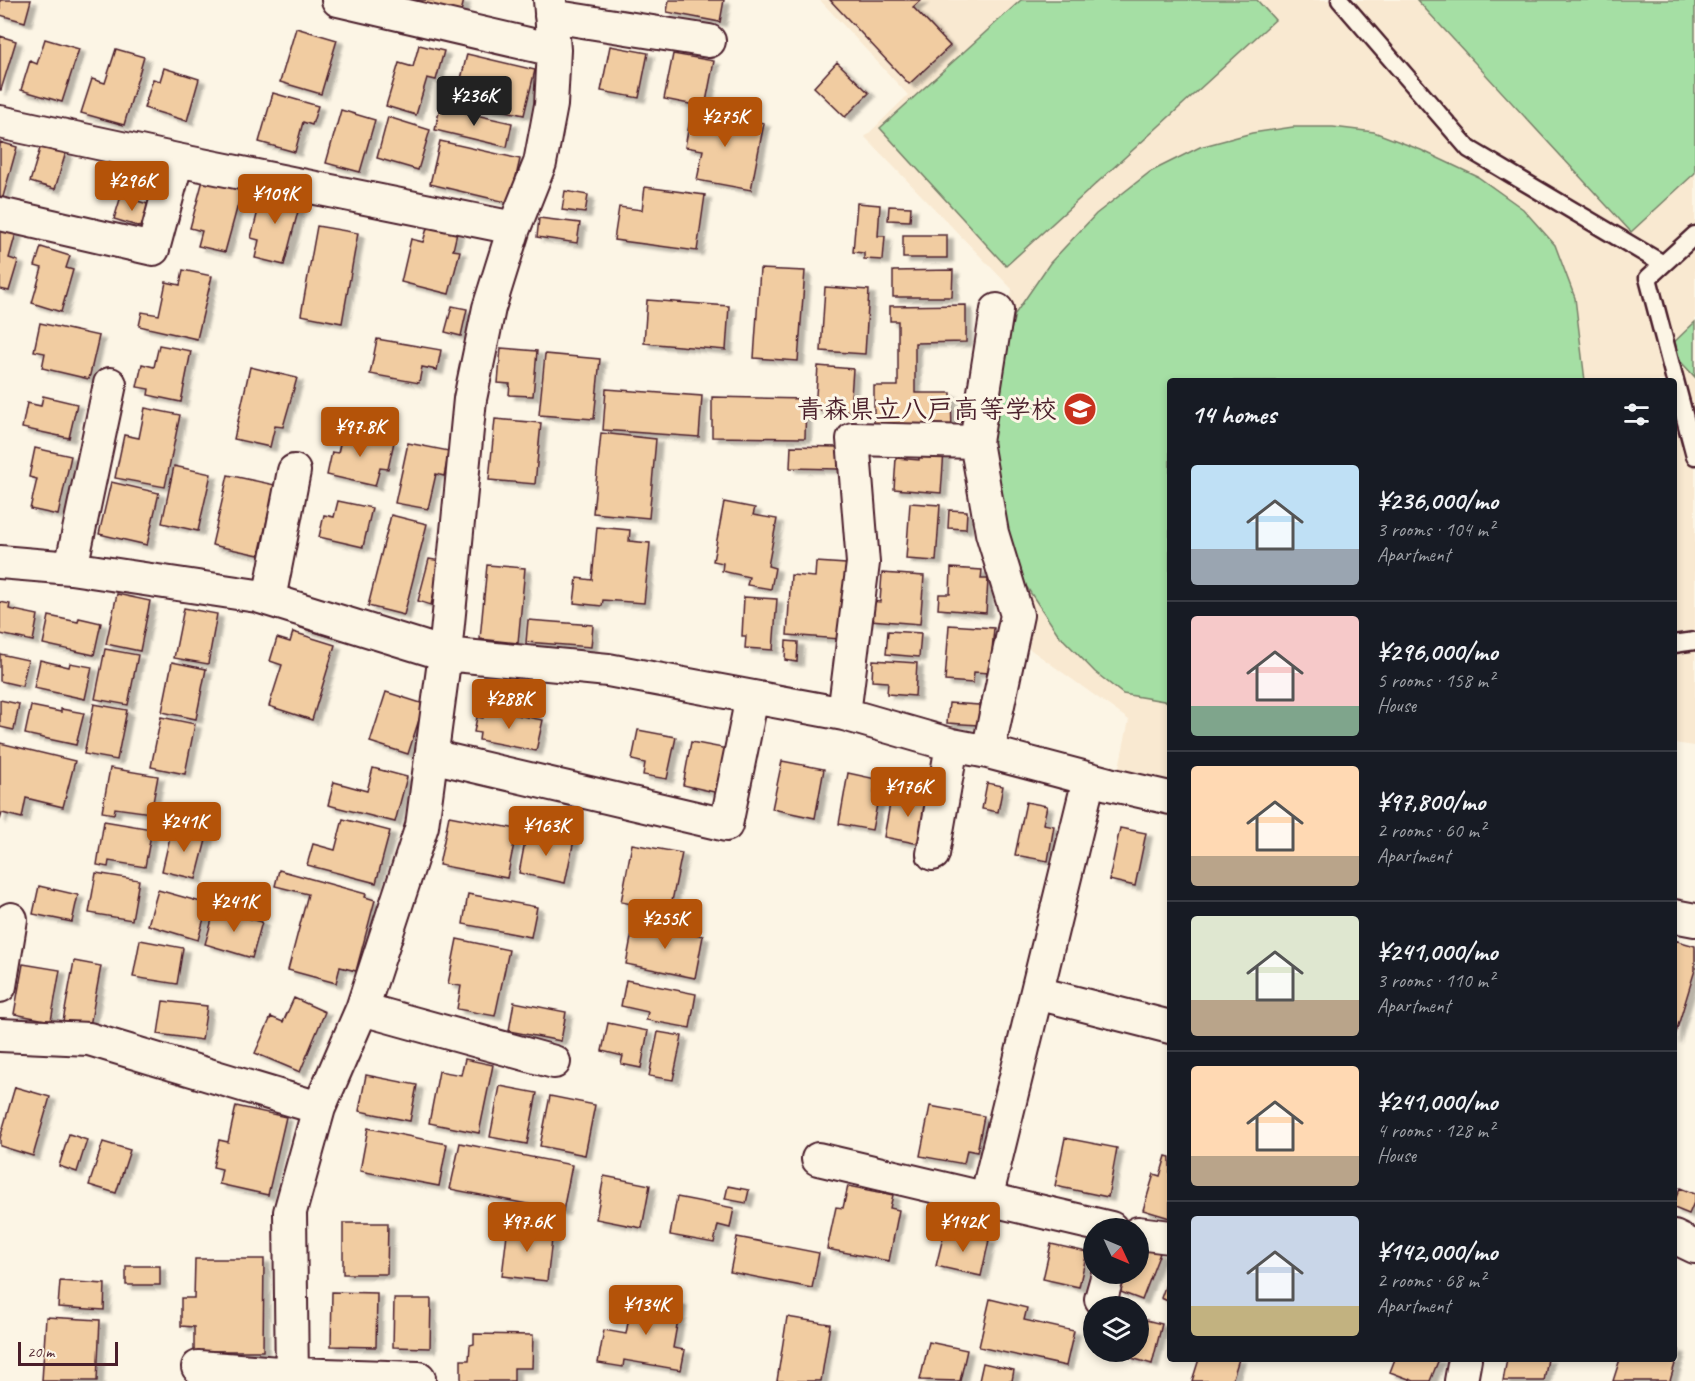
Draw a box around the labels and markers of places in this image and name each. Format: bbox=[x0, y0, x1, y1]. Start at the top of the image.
pin: ¥236K bbox=[432, 76, 516, 127]
pin: ¥275K bbox=[683, 97, 767, 148]
pin: ¥296K bbox=[90, 161, 174, 212]
pin: ¥109K bbox=[233, 174, 317, 225]
school or university icon: 青森県立八戸高等学校 bbox=[1062, 391, 1098, 427]
place label: 青森県立八戸高等学校 bbox=[797, 393, 1057, 426]
pin: ¥97.8K bbox=[311, 407, 409, 458]
pin: ¥288K bbox=[467, 679, 551, 730]
pin: ¥176K bbox=[866, 767, 950, 818]
pin: ¥241K bbox=[142, 802, 226, 853]
pin: ¥163K bbox=[504, 806, 588, 857]
pin: ¥241K bbox=[192, 882, 276, 933]
pin: ¥255K bbox=[623, 899, 707, 950]
pin: ¥97.6K bbox=[478, 1202, 576, 1253]
pin: ¥142K bbox=[921, 1202, 1005, 1253]
pin: ¥134K bbox=[604, 1285, 688, 1336]

